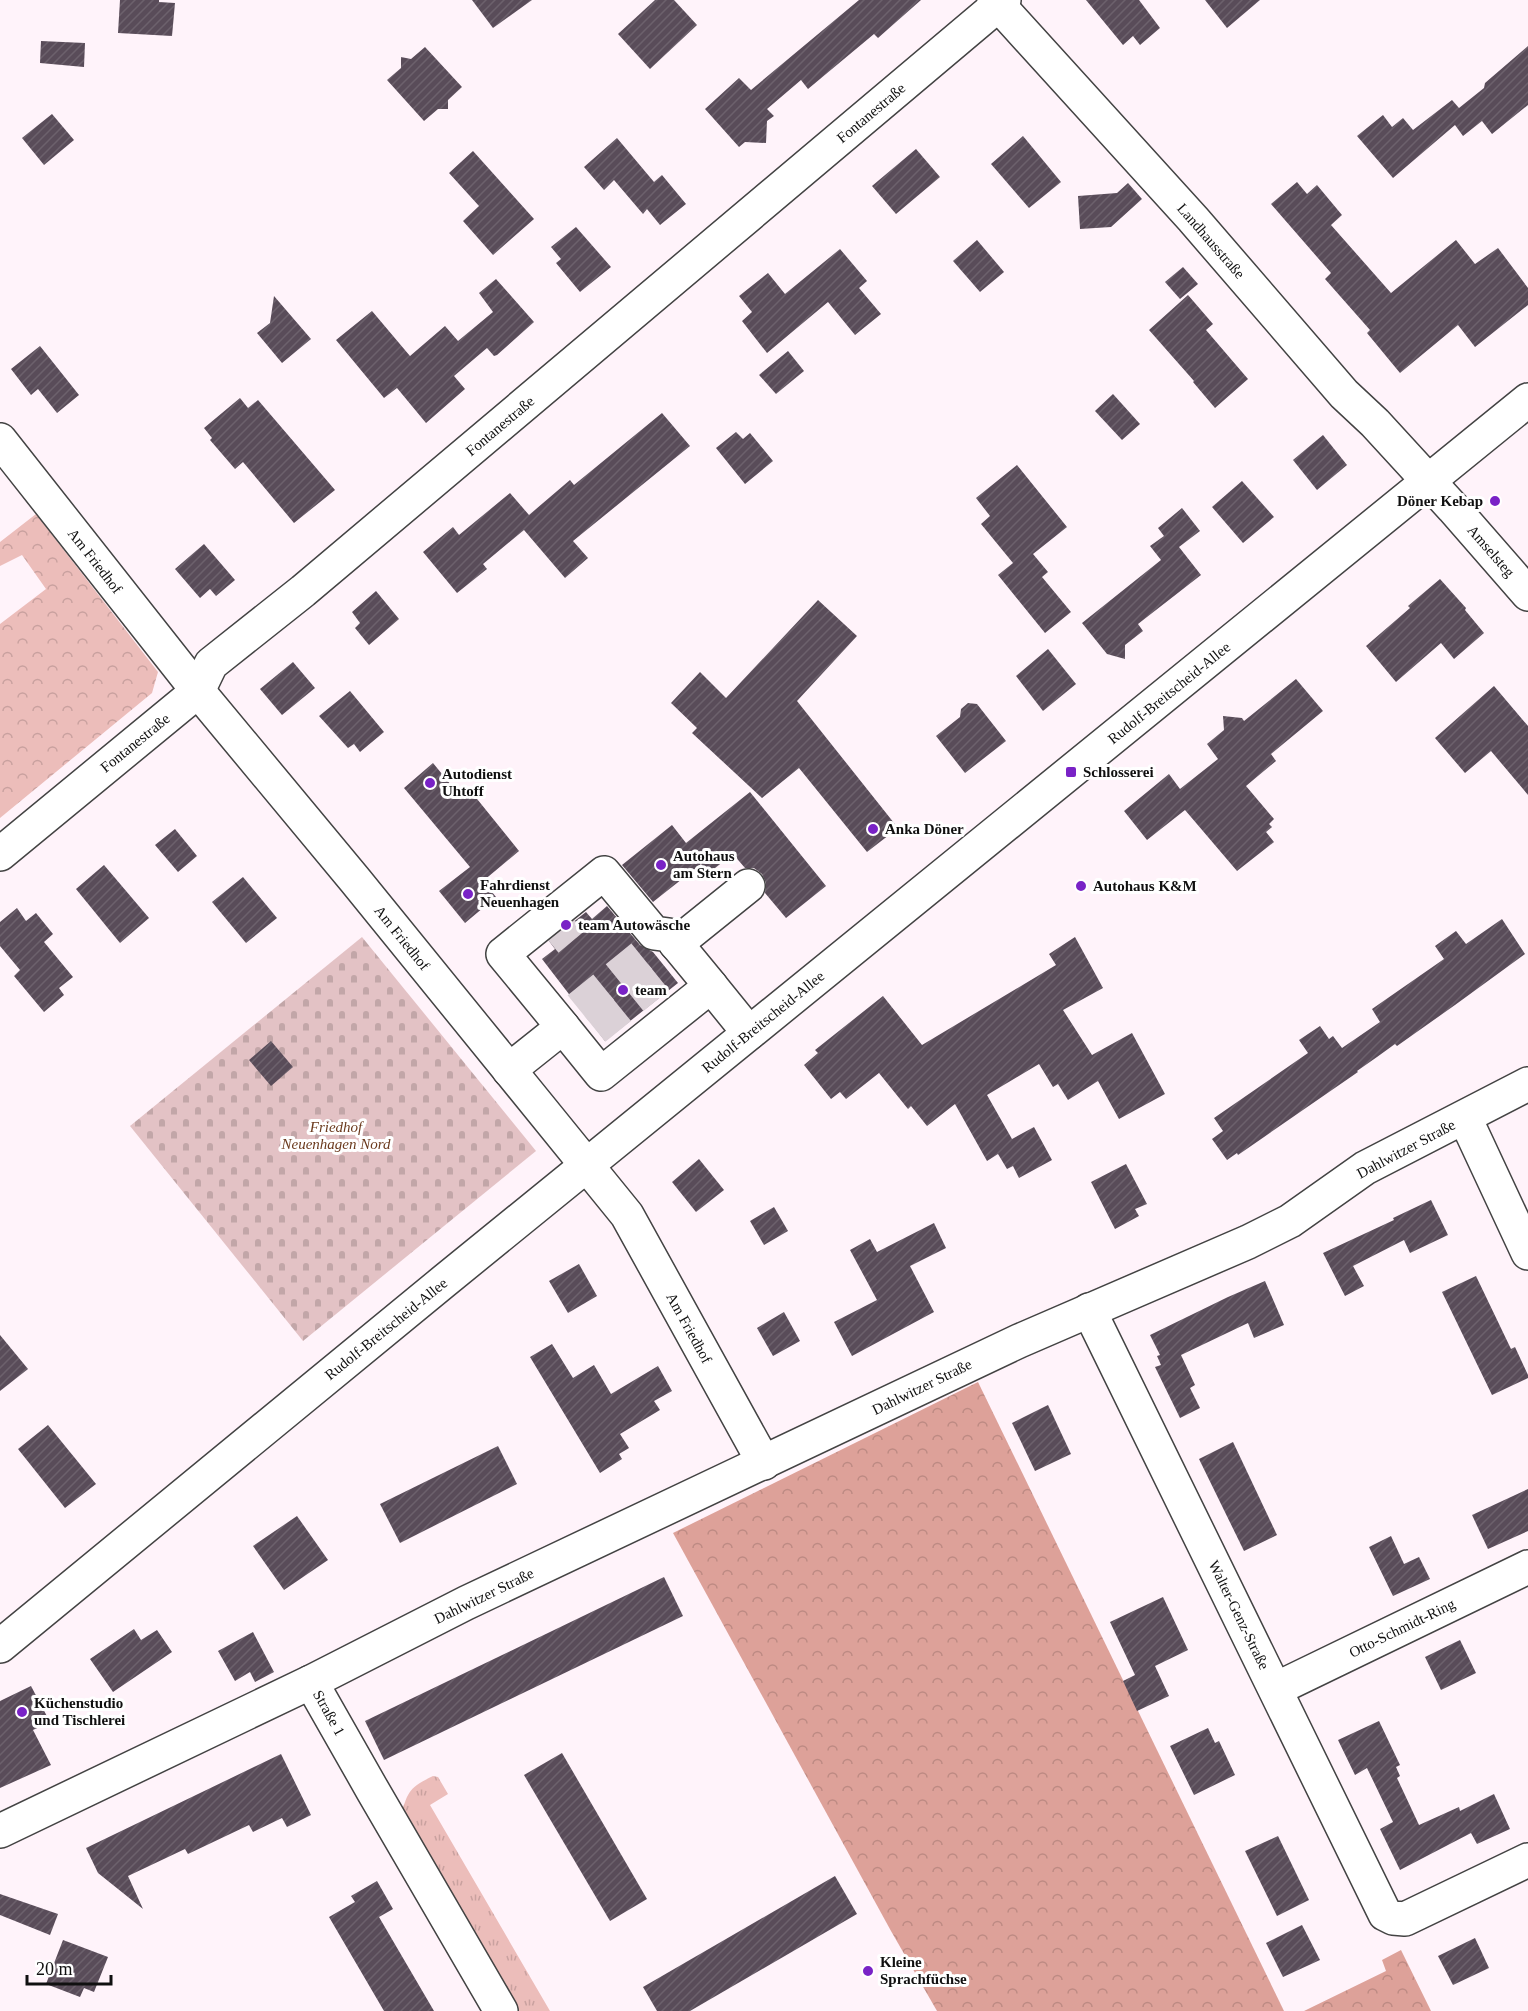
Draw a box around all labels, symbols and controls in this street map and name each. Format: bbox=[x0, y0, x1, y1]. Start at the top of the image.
street label: Fontanestraße bbox=[834, 80, 909, 146]
street label: Landhausstraße bbox=[1174, 200, 1248, 282]
street label: Fontanestraße bbox=[463, 393, 538, 459]
place label: Döner Kebap bbox=[1397, 493, 1483, 509]
marker: Döner Kebap bbox=[1488, 494, 1502, 508]
street label: Amselsteg bbox=[1464, 522, 1518, 581]
street label: Am Friedhof bbox=[65, 525, 125, 597]
street label: Rudolf-Breitscheid-Allee bbox=[1105, 639, 1234, 747]
street label: Fontanestraße bbox=[97, 710, 173, 776]
place label: Schlosserei bbox=[1083, 764, 1154, 780]
marker: Schlosserei bbox=[1064, 765, 1078, 779]
place label: Autodienst Uhtoff bbox=[442, 766, 512, 799]
marker: Autodienst Uhtoff bbox=[423, 776, 437, 790]
place label: Anka Döner bbox=[885, 821, 964, 837]
marker: Anka Döner bbox=[866, 822, 880, 836]
place label: Autohaus am Stern bbox=[673, 848, 735, 881]
marker: Autohaus am Stern bbox=[654, 858, 668, 872]
place label: Fahrdienst Neuenhagen bbox=[480, 877, 560, 910]
place label: Autohaus K&M bbox=[1093, 878, 1197, 894]
marker: Autohaus K&M bbox=[1074, 879, 1088, 893]
marker: Fahrdienst Neuenhagen bbox=[461, 887, 475, 901]
street label: Am Friedhof bbox=[371, 903, 433, 973]
place label: team Autowäsche bbox=[578, 917, 690, 933]
marker: team Autowäsche bbox=[559, 918, 573, 932]
street label: Rudolf-Breitscheid-Allee bbox=[699, 968, 828, 1076]
place label: team bbox=[635, 982, 667, 998]
marker: team bbox=[616, 983, 630, 997]
street label: Dahlwitzer Straße bbox=[1354, 1116, 1458, 1182]
park label: Friedhof Neuenhagen Nord bbox=[280, 1119, 391, 1152]
street label: Rudolf-Breitscheid-Allee bbox=[322, 1275, 451, 1383]
street label: Am Friedhof bbox=[663, 1290, 715, 1366]
street label: Dahlwitzer Straße bbox=[870, 1356, 975, 1418]
street label: Walter-Genz-Straße bbox=[1206, 1558, 1272, 1672]
street label: Dahlwitzer Straße bbox=[432, 1565, 537, 1627]
street label: Otto-Schmidt-Ring bbox=[1346, 1595, 1458, 1661]
street label: Straße 1 bbox=[310, 1687, 348, 1739]
place label: Küchenstudio und Tischlerei bbox=[34, 1695, 125, 1728]
marker: Küchenstudio und Tischlerei bbox=[15, 1705, 29, 1719]
scale bar bbox=[27, 1948, 111, 1986]
place label: Kleine Sprachfüchse bbox=[880, 1954, 967, 1987]
text: 20 m bbox=[36, 1959, 73, 1979]
marker: Kleine Sprachfüchse bbox=[861, 1964, 875, 1978]

